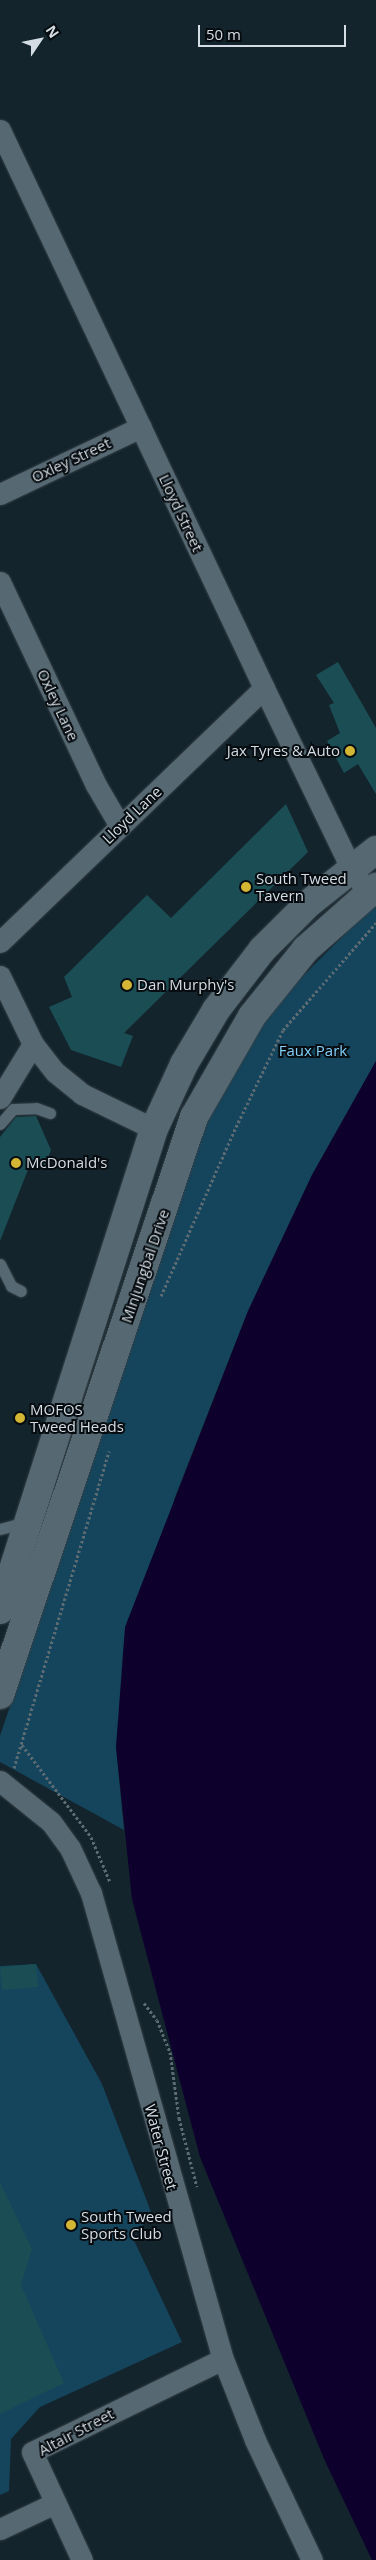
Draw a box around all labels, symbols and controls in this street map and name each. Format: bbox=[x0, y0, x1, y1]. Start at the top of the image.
north arrow bbox=[15, 15, 65, 65]
scale bar bbox=[201, 15, 348, 47]
text: N bbox=[42, 21, 64, 41]
text: 50 m bbox=[206, 24, 241, 44]
street label: Oxley Street bbox=[29, 434, 113, 486]
street label: Lloyd Street bbox=[155, 472, 207, 554]
street label: Oxley Lane bbox=[34, 666, 82, 744]
place label: Jax Tyres & Auto bbox=[227, 742, 340, 760]
marker: Jax Tyres & Auto bbox=[344, 745, 356, 757]
street label: Lloyd Lane bbox=[99, 782, 165, 848]
place label: South Tweed Tavern bbox=[256, 869, 347, 904]
marker: South Tweed Tavern bbox=[240, 881, 252, 893]
place label: Dan Murphy's bbox=[137, 976, 234, 994]
marker: Dan Murphy's bbox=[121, 979, 133, 991]
park label: Faux Park bbox=[279, 1042, 347, 1060]
place label: McDonald's bbox=[26, 1154, 108, 1172]
marker: McDonald's bbox=[10, 1157, 22, 1169]
street label: Minjungbal Drive bbox=[117, 1207, 173, 1325]
place label: MOFOS Tweed Heads bbox=[30, 1400, 124, 1435]
marker: MOFOS Tweed Heads bbox=[14, 1412, 26, 1424]
street label: Water Street bbox=[141, 2102, 181, 2192]
place label: South Tweed Sports Club bbox=[81, 2207, 172, 2242]
marker: South Tweed Sports Club bbox=[65, 2219, 77, 2231]
street label: Altair Street bbox=[35, 2405, 117, 2459]

